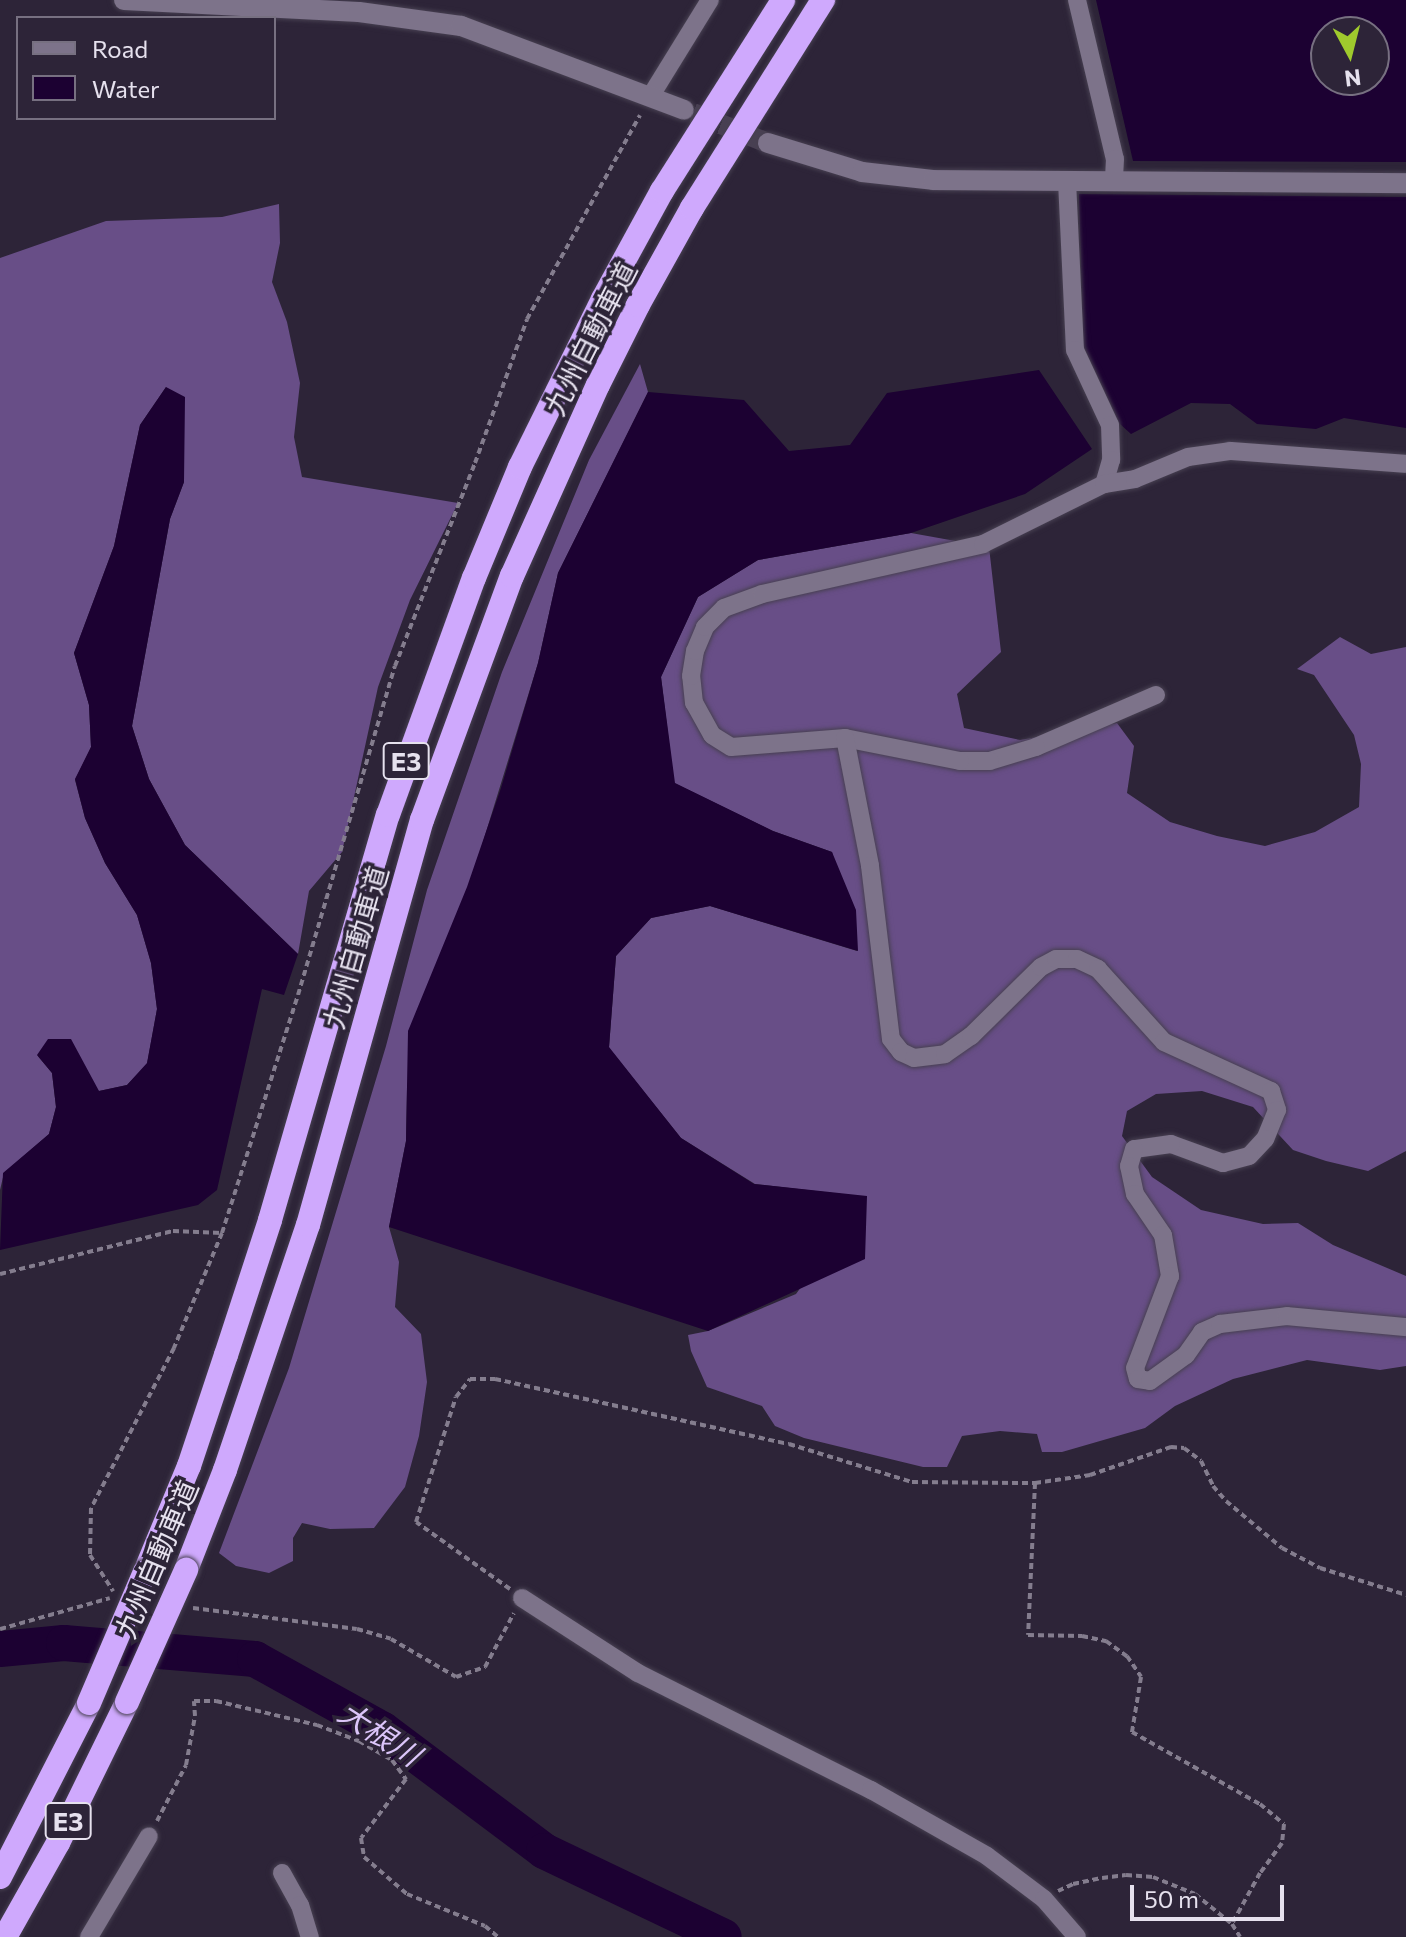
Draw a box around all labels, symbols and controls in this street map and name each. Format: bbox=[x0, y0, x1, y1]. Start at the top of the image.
legend bbox=[16, 16, 276, 120]
north arrow bbox=[1310, 16, 1390, 96]
text: Road bbox=[92, 34, 148, 63]
text: N bbox=[1343, 64, 1363, 93]
text: Water bbox=[92, 74, 160, 103]
street label: 九州自動車道 bbox=[537, 256, 643, 420]
road number: E3 bbox=[382, 739, 430, 783]
street label: 九州自動車道 bbox=[316, 862, 394, 1032]
street label: 九州自動車道 bbox=[108, 1475, 204, 1643]
water label: 大根川 bbox=[332, 1693, 428, 1773]
road number: E3 bbox=[44, 1799, 92, 1843]
scale bar bbox=[1134, 1869, 1288, 1919]
text: 50 m bbox=[1144, 1884, 1199, 1913]

